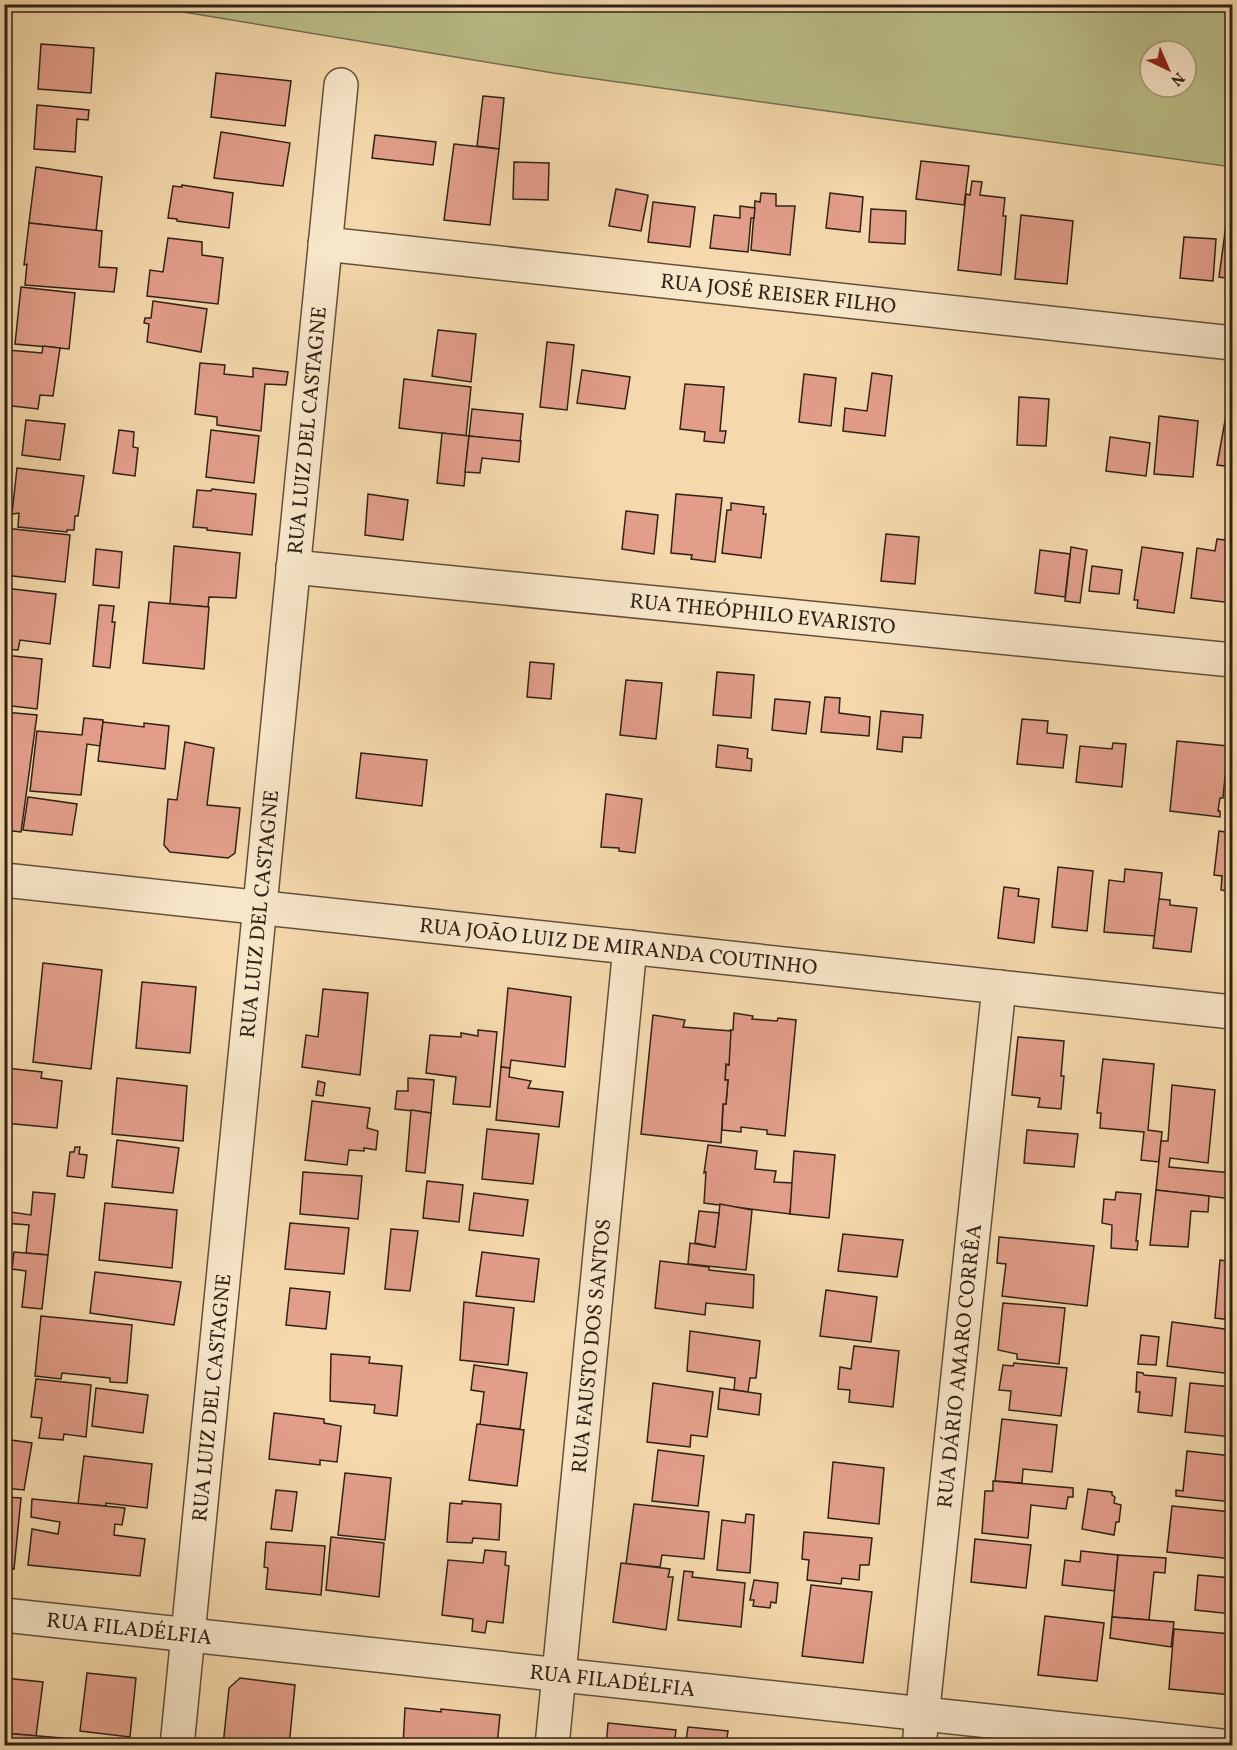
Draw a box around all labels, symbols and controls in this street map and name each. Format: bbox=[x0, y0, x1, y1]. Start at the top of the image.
north arrow bbox=[1138, 39, 1198, 99]
text: N bbox=[1165, 66, 1189, 91]
street label: RUA JOSÉ REISER FILHO bbox=[659, 268, 897, 322]
street label: RUA LUIZ DEL CASTAGNE bbox=[282, 305, 335, 556]
street label: RUA THEÓPHILO EVARISTO bbox=[628, 587, 897, 643]
street label: RUA LUIZ DEL CASTAGNE bbox=[234, 789, 287, 1040]
street label: RUA JOÃO LUIZ DE MIRANDA COUTINHO bbox=[418, 912, 819, 983]
street label: RUA FAUSTO DOS SANTOS bbox=[566, 1218, 619, 1475]
street label: RUA DÁRIO AMARO CORRÊA bbox=[931, 1223, 990, 1510]
street label: RUA LUIZ DEL CASTAGNE bbox=[186, 1272, 240, 1523]
street label: RUA FILADÉLFIA bbox=[45, 1607, 214, 1653]
street label: RUA FILADÉLFIA bbox=[528, 1659, 697, 1705]

